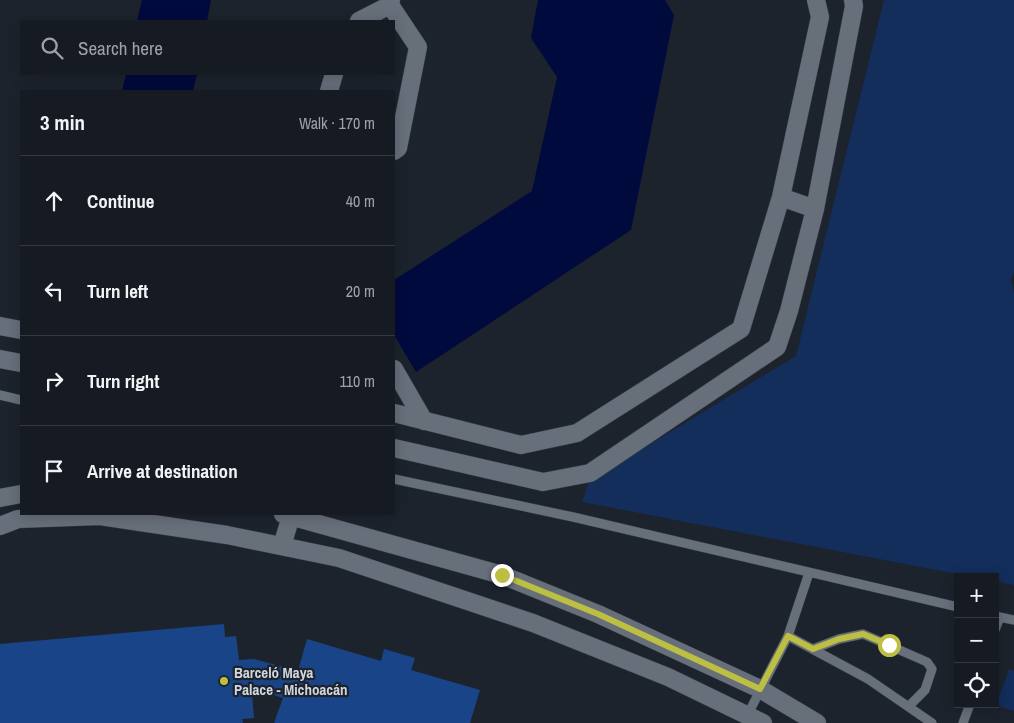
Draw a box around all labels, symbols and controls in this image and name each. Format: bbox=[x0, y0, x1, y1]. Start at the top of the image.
search box bbox=[20, 20, 395, 75]
icon: search bbox=[38, 34, 66, 62]
text: Search here bbox=[78, 35, 163, 61]
text: 3 min bbox=[40, 108, 85, 137]
text: Walk · 170 m bbox=[299, 112, 375, 134]
icon: ahead bbox=[40, 187, 68, 215]
text: Continue bbox=[87, 188, 155, 214]
text: 40 m bbox=[346, 190, 375, 212]
icon: left bbox=[40, 277, 68, 305]
text: Turn left bbox=[87, 278, 148, 304]
text: 20 m bbox=[346, 280, 375, 302]
icon: right bbox=[40, 367, 68, 395]
text: Turn right bbox=[87, 368, 159, 394]
text: 110 m bbox=[339, 370, 375, 392]
icon: arrive bbox=[40, 457, 68, 485]
text: Arrive at destination bbox=[87, 458, 238, 484]
route end bbox=[491, 564, 514, 587]
map controls bbox=[954, 573, 999, 708]
button: + bbox=[954, 573, 999, 618]
button: − bbox=[954, 618, 999, 663]
route start bbox=[878, 634, 901, 657]
place label: Barceló Maya Palace - Michoacán bbox=[234, 662, 348, 700]
button: locate bbox=[954, 663, 999, 708]
marker: Barceló Maya Palace - Michoacán bbox=[218, 675, 230, 687]

